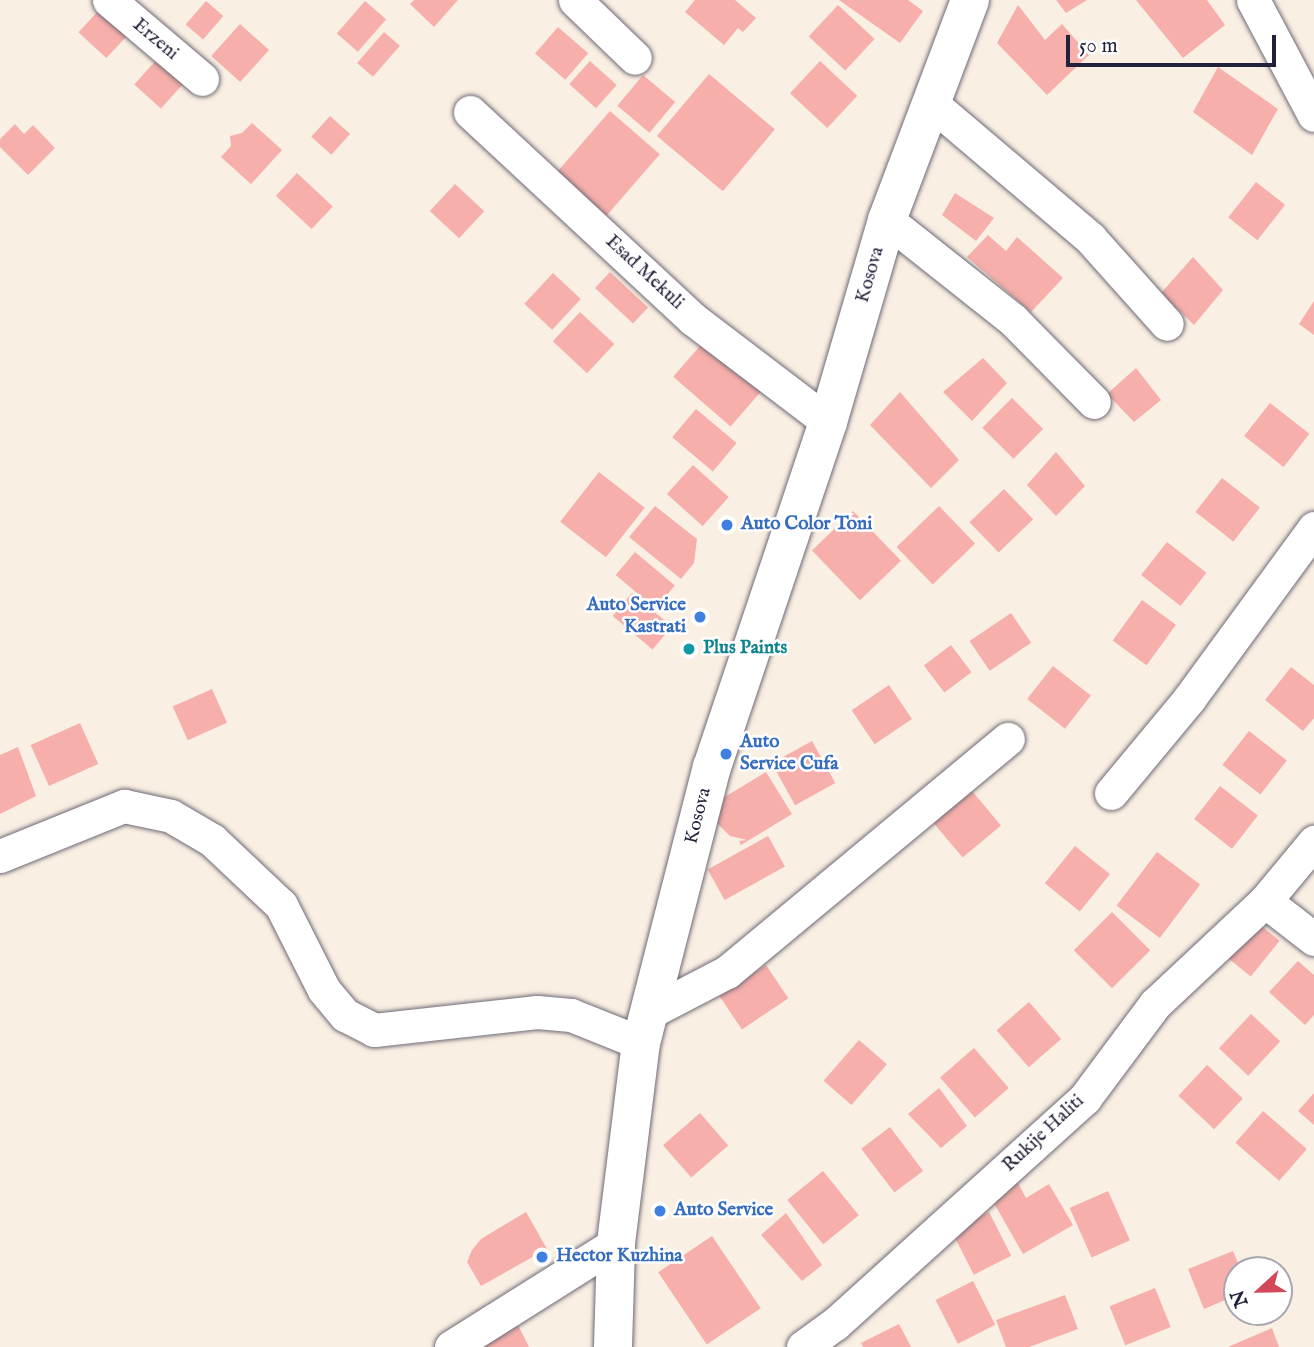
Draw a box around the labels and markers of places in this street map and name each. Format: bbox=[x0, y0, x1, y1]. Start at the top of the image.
place label: Auto Color Toni bbox=[741, 514, 872, 536]
marker: Auto Color Toni bbox=[719, 517, 735, 533]
place label: Auto Service Kastrati bbox=[587, 595, 686, 639]
marker: Auto Service Kastrati bbox=[692, 609, 708, 625]
place label: Plus Paints bbox=[703, 638, 787, 660]
marker: Plus Paints bbox=[681, 641, 697, 657]
place label: Auto Service Cufa bbox=[740, 732, 838, 776]
marker: Auto Service Cufa bbox=[718, 746, 734, 762]
place label: Auto Service bbox=[674, 1200, 773, 1222]
marker: Auto Service bbox=[652, 1203, 668, 1219]
place label: Hector Kuzhina bbox=[556, 1246, 683, 1268]
marker: Hector Kuzhina bbox=[534, 1249, 550, 1265]

